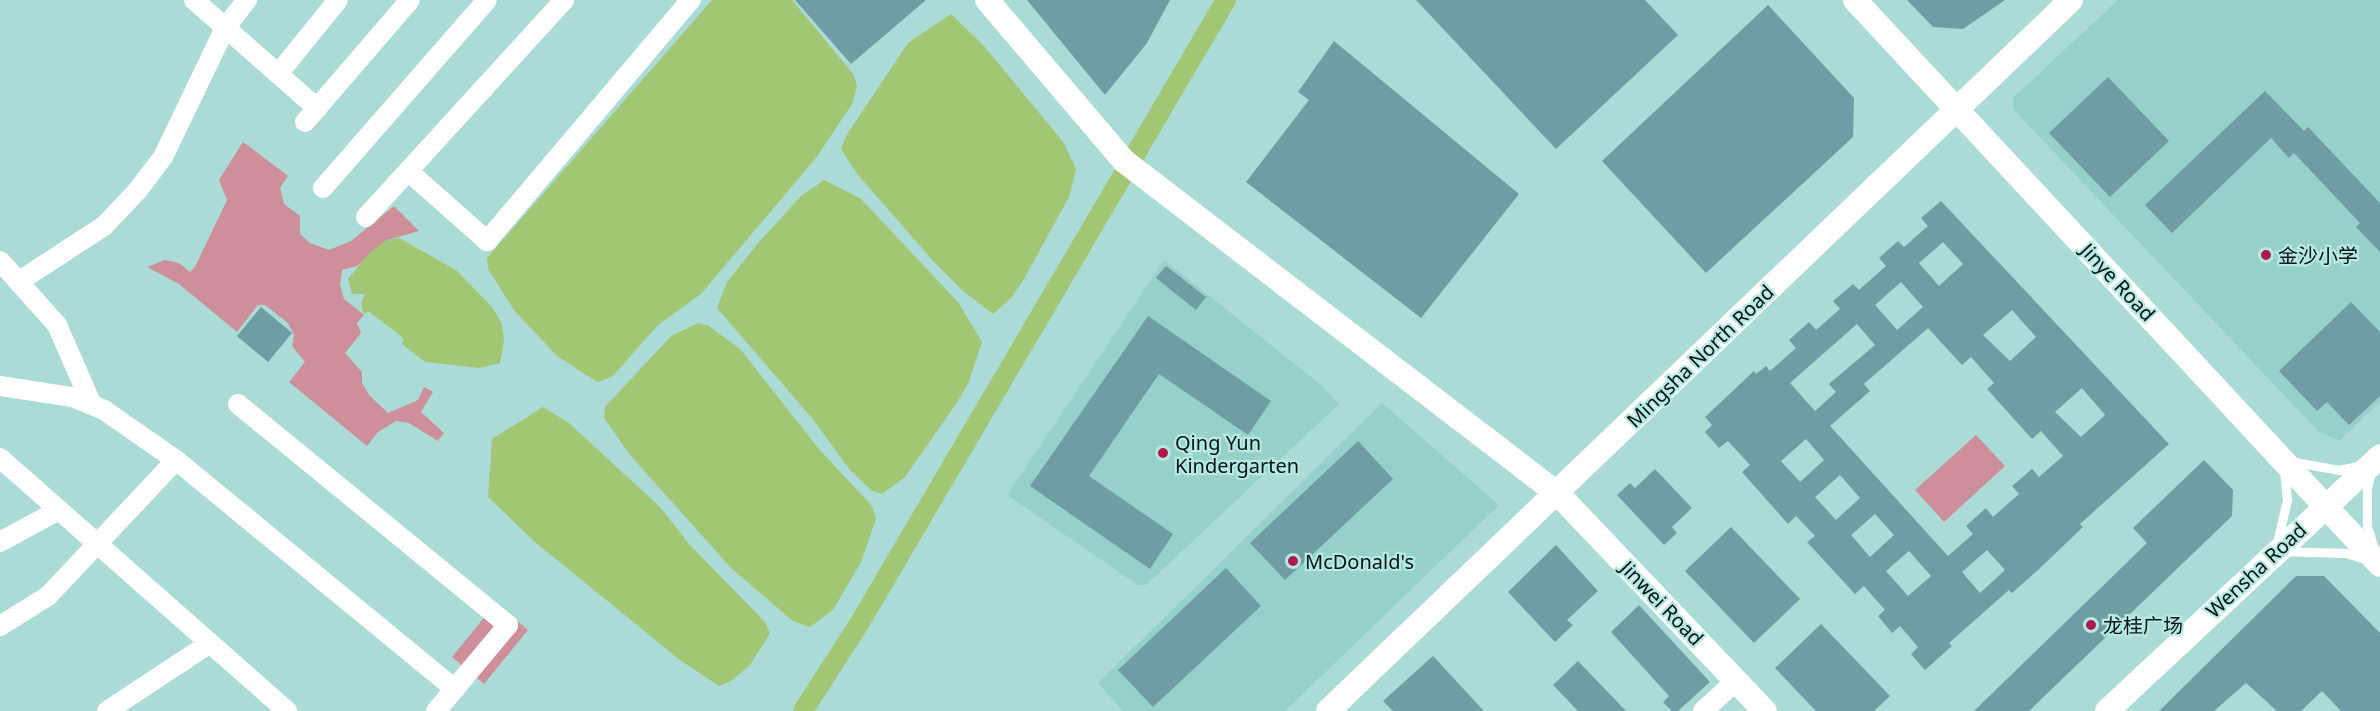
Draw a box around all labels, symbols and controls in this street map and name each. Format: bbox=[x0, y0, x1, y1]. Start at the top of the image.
street label: Jinye Road bbox=[2076, 238, 2160, 326]
place label: 金沙小学 bbox=[2278, 243, 2358, 267]
marker: 金沙小学 bbox=[2259, 248, 2273, 262]
street label: Mingsha North Road bbox=[1622, 280, 1778, 432]
place label: Qing Yun Kindergarten bbox=[1175, 430, 1299, 477]
marker: Qing Yun Kindergarten bbox=[1156, 446, 1170, 460]
street label: Wensha Road bbox=[2201, 517, 2311, 623]
place label: McDonald's bbox=[1305, 549, 1414, 573]
marker: McDonald's bbox=[1286, 554, 1300, 568]
street label: Jinwei Road bbox=[1616, 556, 1708, 650]
place label: 龙桂广场 bbox=[2103, 613, 2183, 637]
marker: 龙桂广场 bbox=[2084, 618, 2098, 632]

